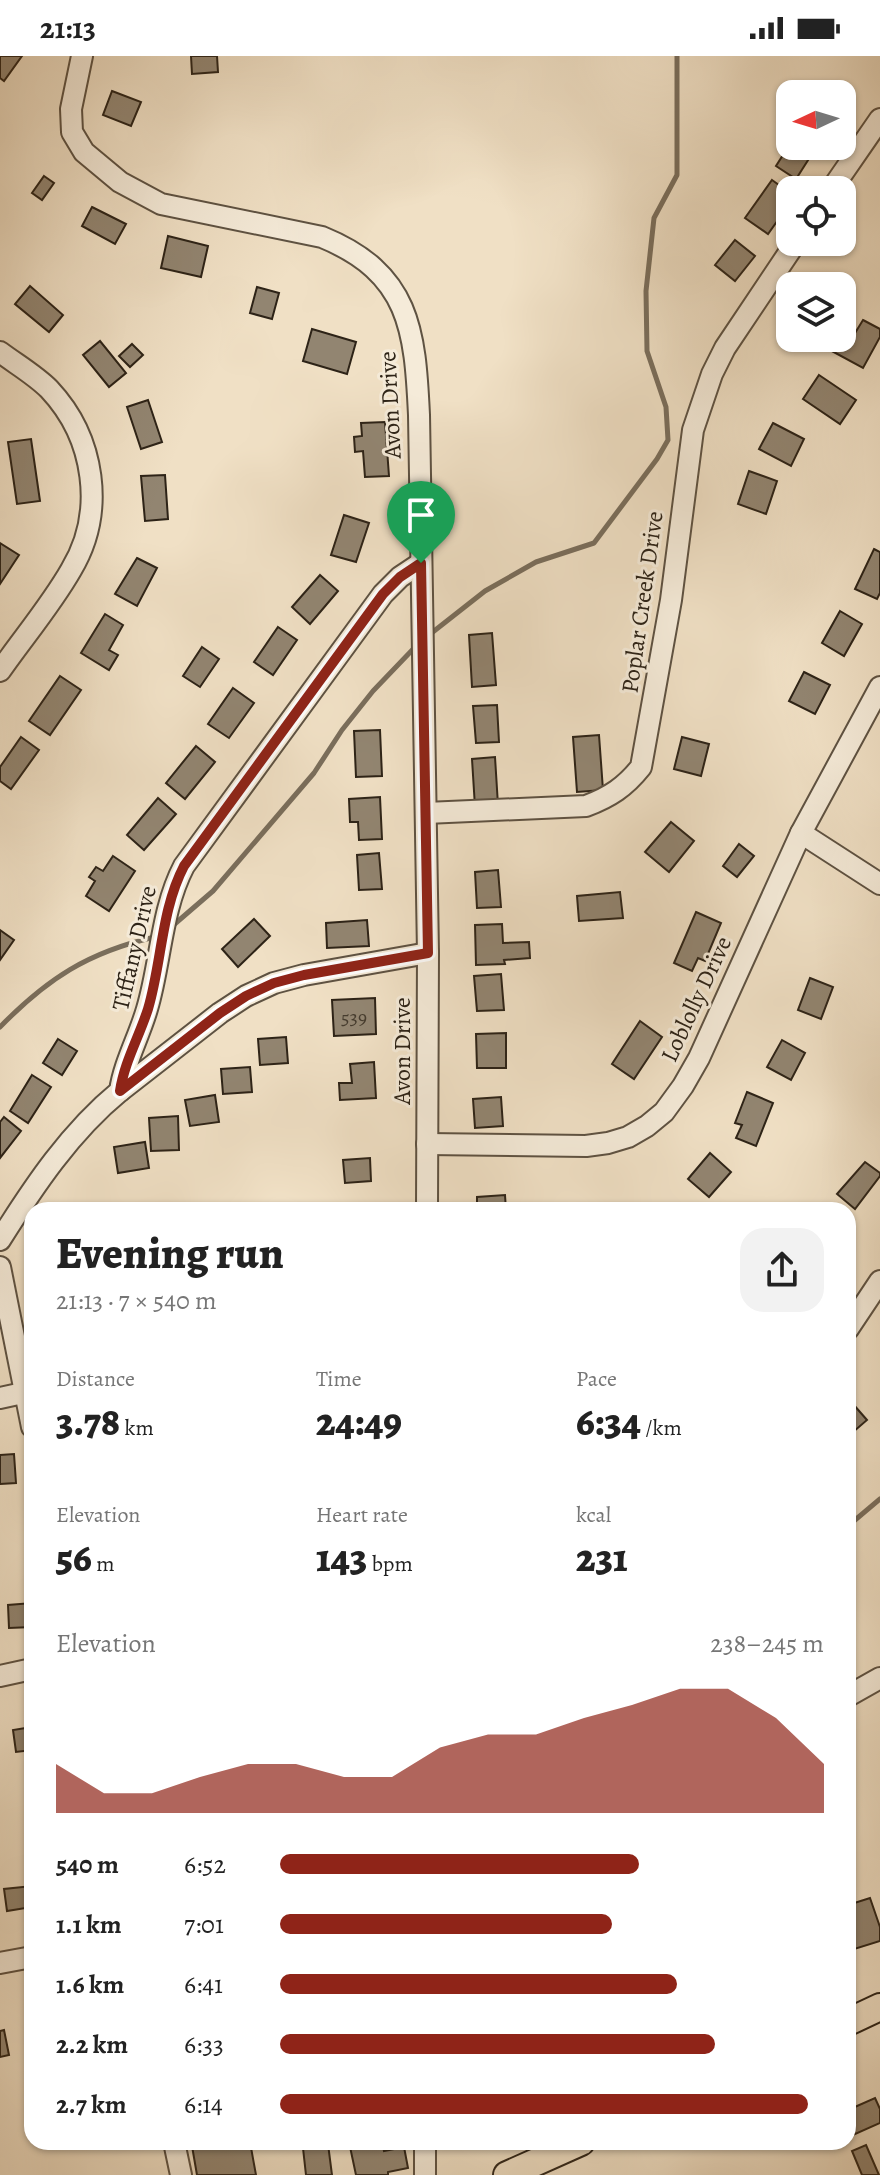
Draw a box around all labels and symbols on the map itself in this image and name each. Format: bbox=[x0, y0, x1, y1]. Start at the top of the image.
north arrow bbox=[776, 80, 856, 160]
street label: Avon Drive bbox=[371, 350, 409, 461]
pin bbox=[387, 481, 455, 563]
street label: Poplar Creek Drive bbox=[613, 509, 671, 695]
street label: Tiffany Drive bbox=[104, 882, 164, 1014]
street label: Loblolly Drive bbox=[653, 931, 739, 1067]
street label: Avon Drive bbox=[386, 997, 418, 1106]
house number: 539 bbox=[341, 1004, 367, 1031]

